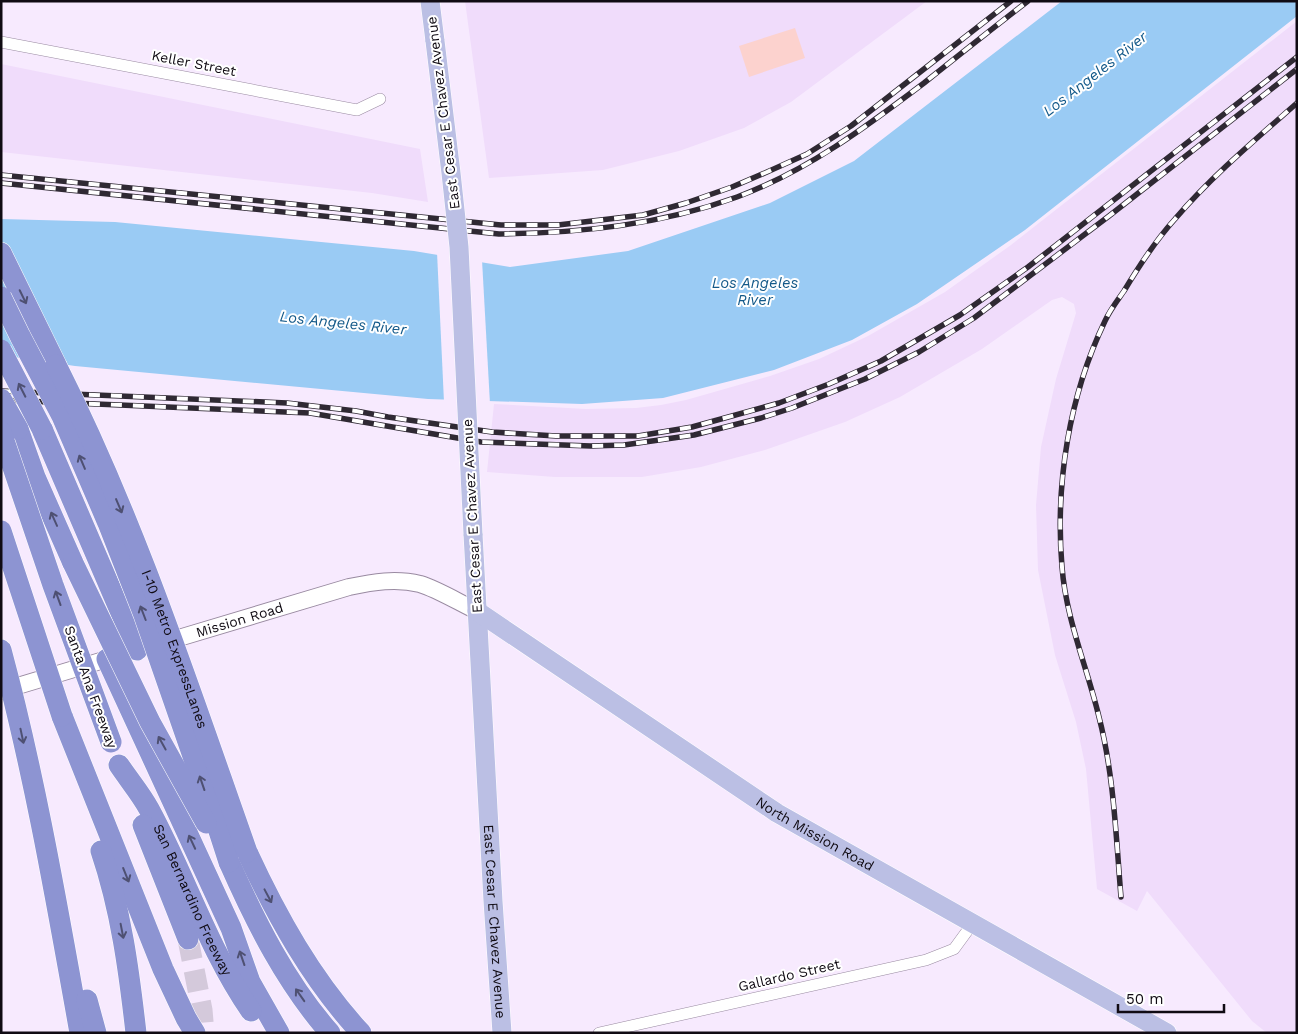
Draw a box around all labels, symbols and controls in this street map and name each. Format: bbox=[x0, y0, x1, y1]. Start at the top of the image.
street label: East Cesar E Chavez Avenue bbox=[423, 16, 463, 210]
water label: Los Angeles River bbox=[1039, 27, 1152, 120]
street label: Keller Street bbox=[150, 47, 238, 79]
water label: Los Angeles River bbox=[712, 274, 799, 309]
one-way arrow bbox=[18, 289, 28, 304]
water label: Los Angeles River bbox=[279, 307, 408, 339]
one-way arrow bbox=[17, 383, 26, 398]
street label: East Cesar E Chavez Avenue bbox=[459, 419, 485, 613]
one-way arrow bbox=[77, 455, 87, 470]
one-way arrow bbox=[115, 498, 125, 513]
one-way arrow bbox=[48, 512, 58, 527]
street label: I-10 Metro ExpressLanes bbox=[138, 567, 211, 730]
one-way arrow bbox=[53, 591, 62, 606]
street label: Mission Road bbox=[194, 599, 285, 640]
one-way arrow bbox=[138, 606, 147, 621]
street label: Santa Ana Freeway bbox=[61, 624, 121, 751]
one-way arrow bbox=[18, 728, 27, 744]
one-way arrow bbox=[157, 736, 167, 751]
one-way arrow bbox=[197, 775, 207, 791]
street label: North Mission Road bbox=[753, 793, 877, 874]
street label: San Bernardino Freeway bbox=[150, 821, 236, 979]
street label: East Cesar E Chavez Avenue bbox=[481, 824, 509, 1019]
one-way arrow bbox=[186, 835, 196, 850]
one-way arrow bbox=[122, 868, 131, 883]
one-way arrow bbox=[263, 888, 273, 903]
one-way arrow bbox=[117, 923, 127, 939]
one-way arrow bbox=[237, 951, 246, 966]
street label: Gallardo Street bbox=[736, 955, 842, 995]
scale bar bbox=[1118, 982, 1224, 1014]
one-way arrow bbox=[295, 988, 305, 1002]
text: 50 m bbox=[1126, 990, 1163, 1008]

